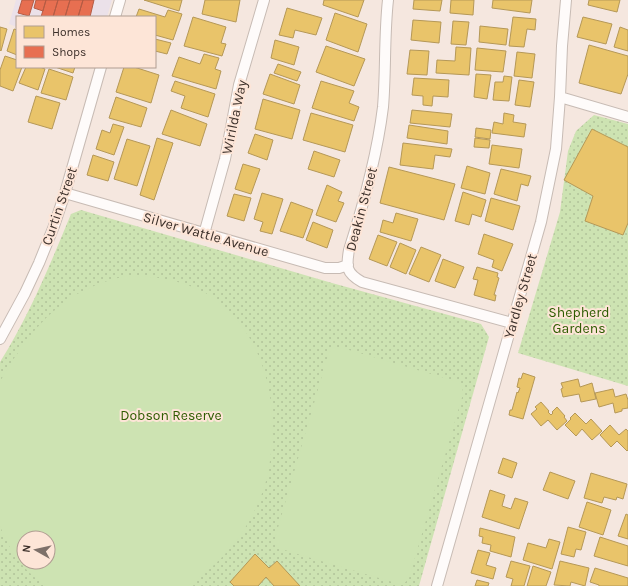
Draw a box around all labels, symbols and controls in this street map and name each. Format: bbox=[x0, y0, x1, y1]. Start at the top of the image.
legend bbox=[16, 16, 156, 68]
text: Homes bbox=[52, 25, 90, 39]
text: Shops bbox=[52, 45, 86, 59]
street label: Wirilda Way bbox=[218, 78, 251, 156]
street label: Curtin Street bbox=[38, 165, 81, 248]
street label: Deakin Street bbox=[342, 165, 381, 253]
street label: Silver Wattle Avenue bbox=[141, 208, 271, 261]
street label: Yardley Street bbox=[500, 252, 541, 340]
park label: Shepherd Gardens bbox=[548, 304, 610, 337]
park label: Dobson Reserve bbox=[120, 407, 222, 424]
north arrow bbox=[16, 530, 56, 570]
text: N bbox=[20, 544, 34, 553]

